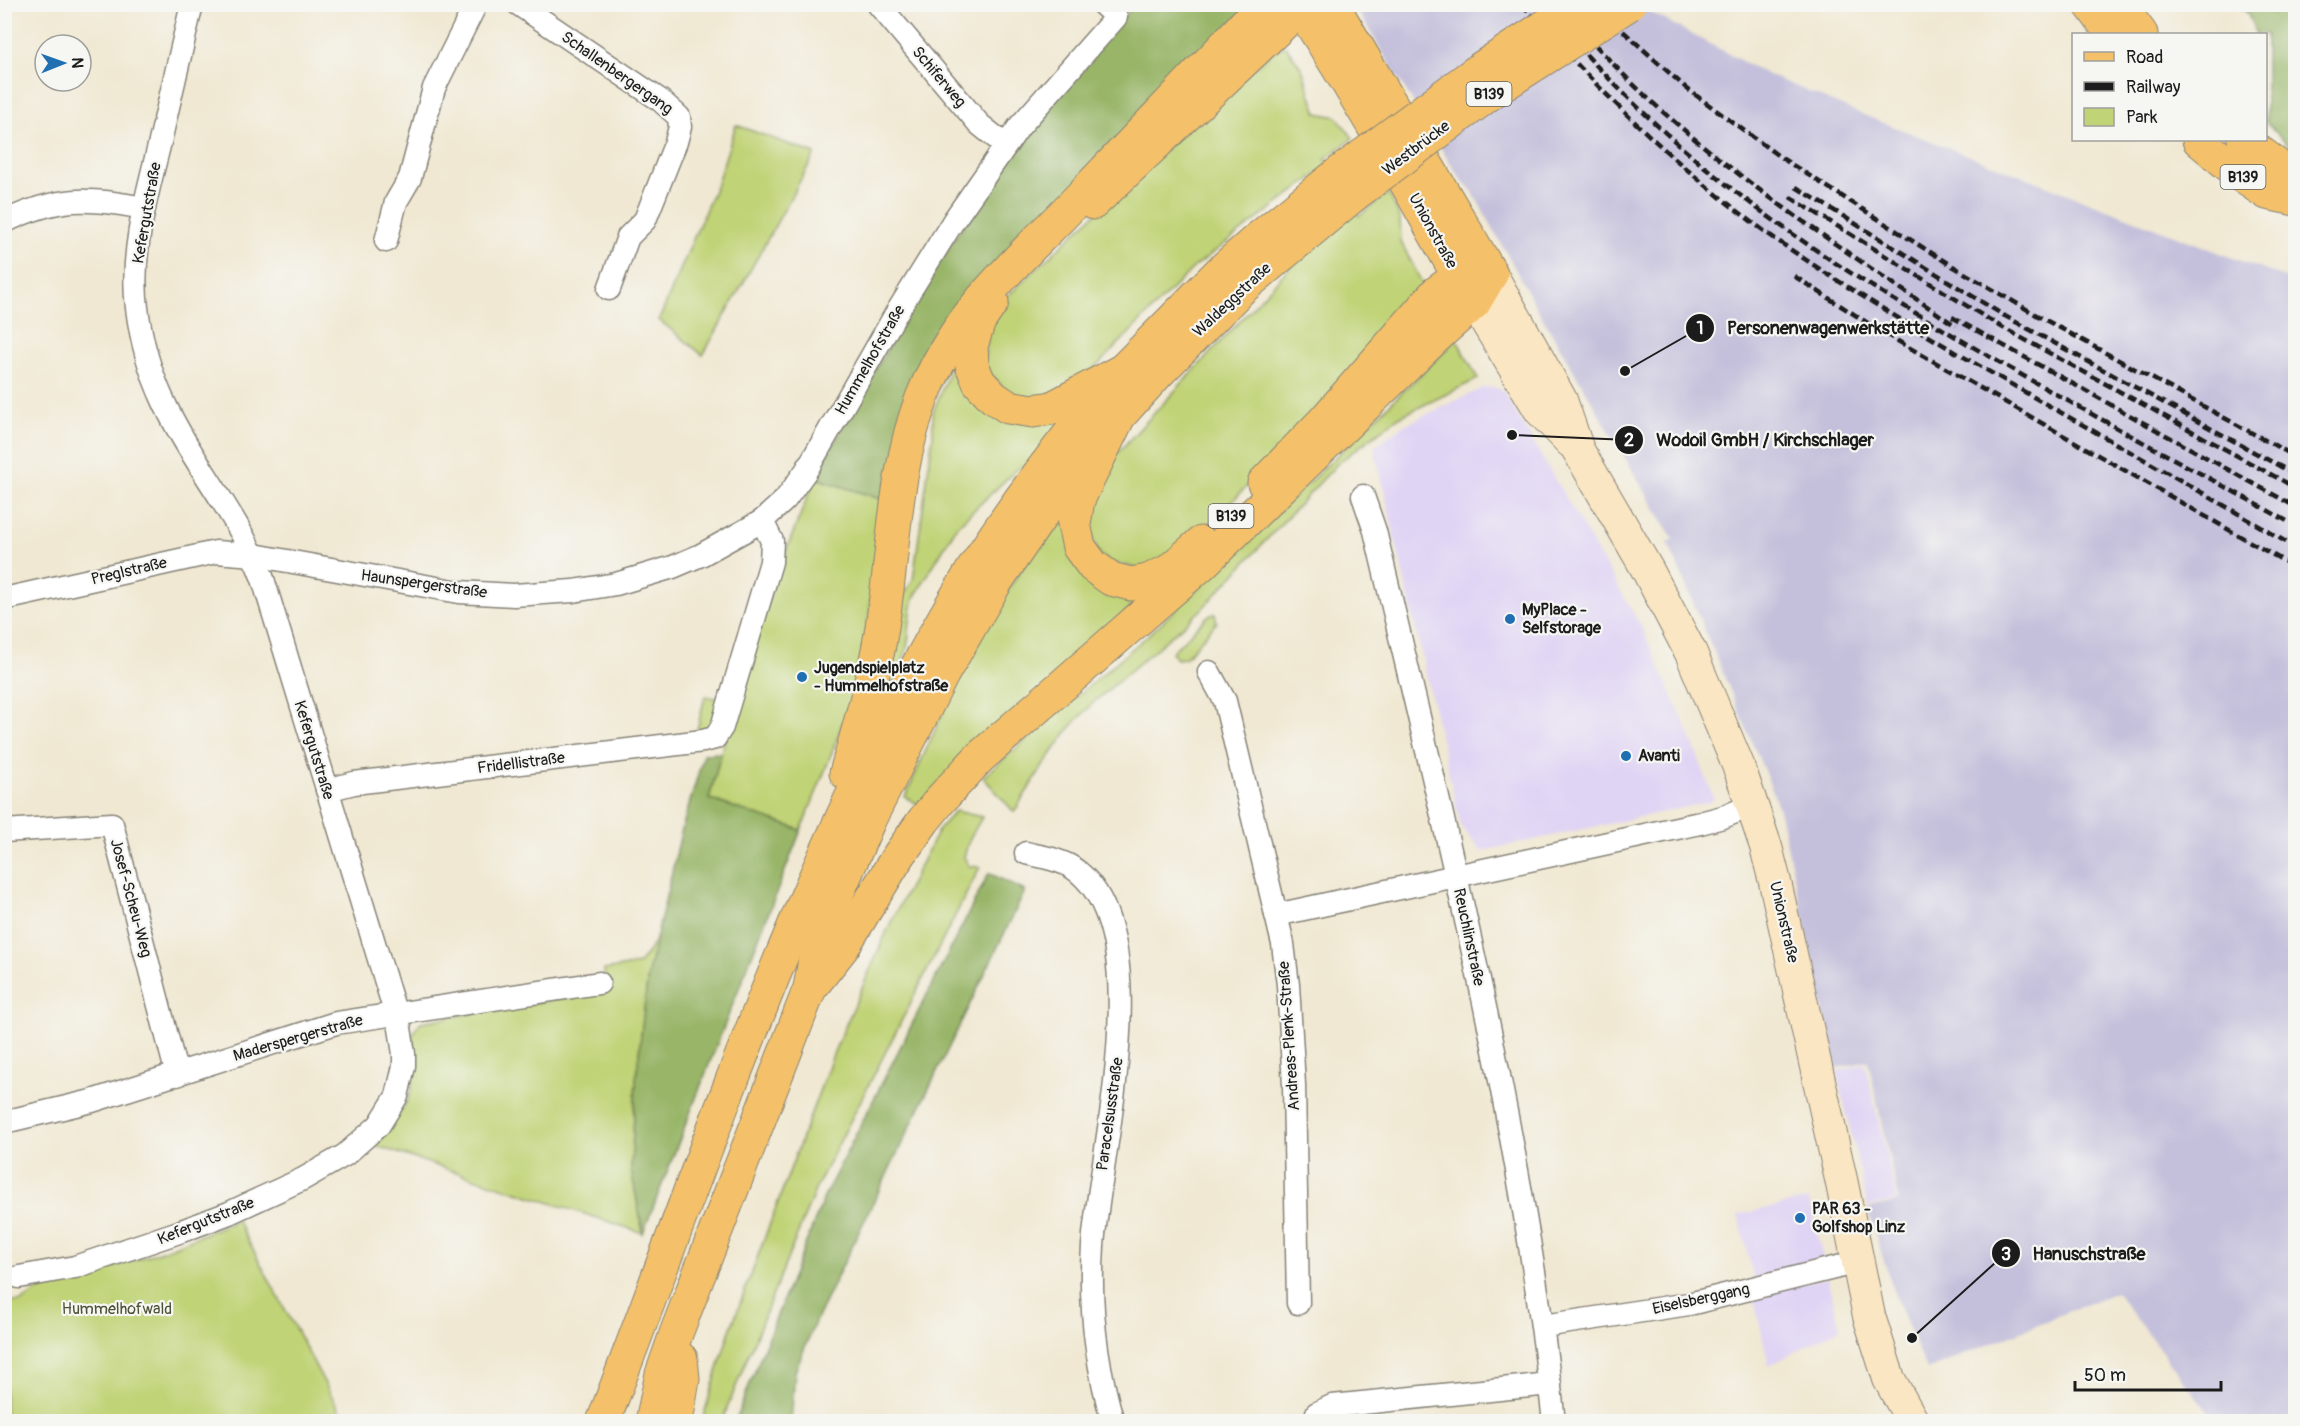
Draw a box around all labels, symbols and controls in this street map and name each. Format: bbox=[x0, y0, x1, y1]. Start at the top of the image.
street label: Schallenbergergang bbox=[557, 27, 677, 119]
north arrow bbox=[33, 33, 93, 93]
legend bbox=[2072, 33, 2267, 141]
street label: Schiferweg bbox=[908, 42, 970, 112]
text: Road bbox=[2126, 46, 2163, 69]
text: N bbox=[67, 57, 87, 69]
text: Railway bbox=[2126, 76, 2181, 99]
road number: B139 bbox=[1466, 82, 1512, 106]
text: Park bbox=[2126, 106, 2158, 129]
street label: Westbrücke bbox=[1378, 116, 1454, 180]
street label: Kefergutstraße bbox=[128, 161, 166, 265]
road number: B139 bbox=[2220, 165, 2266, 189]
street label: Unionstraße bbox=[1404, 190, 1462, 272]
street label: Waldeggstraße bbox=[1189, 258, 1276, 342]
street label: Hummelhofstraße bbox=[830, 301, 910, 419]
callout: Personenwagenwerkstätte bbox=[1685, 310, 1941, 346]
text: 1 bbox=[1696, 317, 1704, 340]
text: Personenwagenwerkstätte bbox=[1727, 317, 1930, 340]
callout: Wodoil GmbH / Kirchschlager bbox=[1614, 422, 1886, 458]
text: 2 bbox=[1624, 429, 1634, 452]
text: Wodoil GmbH / Kirchschlager bbox=[1656, 429, 1874, 452]
road number: B139 bbox=[1208, 504, 1254, 528]
street label: Preglstraße bbox=[89, 553, 169, 589]
street label: Haunspergerstraße bbox=[360, 565, 489, 603]
place label: MyPlace - Selfstorage bbox=[1522, 600, 1602, 638]
marker: MyPlace - Selfstorage bbox=[1503, 612, 1517, 626]
place label: Jugendspielplatz - Hummelhofstraße bbox=[814, 658, 949, 696]
marker: Jugendspielplatz - Hummelhofstraße bbox=[795, 670, 809, 684]
street label: Kefergutstraße bbox=[289, 698, 339, 802]
place label: Avanti bbox=[1638, 746, 1680, 766]
street label: Fridellistraße bbox=[476, 748, 566, 778]
marker: Avanti bbox=[1619, 749, 1633, 763]
street label: Josef-Scheu-Weg bbox=[106, 837, 156, 959]
street label: Unionstraße bbox=[1765, 879, 1803, 965]
street label: Reuchlinstraße bbox=[1449, 886, 1489, 988]
street label: Andreas-Plenk-Straße bbox=[1274, 960, 1304, 1111]
street label: Maderspergerstraße bbox=[231, 1010, 365, 1066]
street label: Paracelsusstraße bbox=[1092, 1056, 1128, 1172]
street label: Kefergutstraße bbox=[155, 1192, 257, 1249]
place label: PAR 63 - Golfshop Linz bbox=[1812, 1199, 1906, 1237]
marker: PAR 63 - Golfshop Linz bbox=[1793, 1211, 1807, 1225]
callout: Hanuschstraße bbox=[1991, 1235, 2158, 1271]
text: 3 bbox=[2001, 1243, 2011, 1266]
text: Hanuschstraße bbox=[2033, 1243, 2147, 1266]
street label: Eiselsberggang bbox=[1651, 1279, 1751, 1319]
park label: Hummelhofwald bbox=[62, 1299, 172, 1319]
scale bar bbox=[2075, 1354, 2220, 1392]
text: 50 m bbox=[2084, 1364, 2126, 1387]

